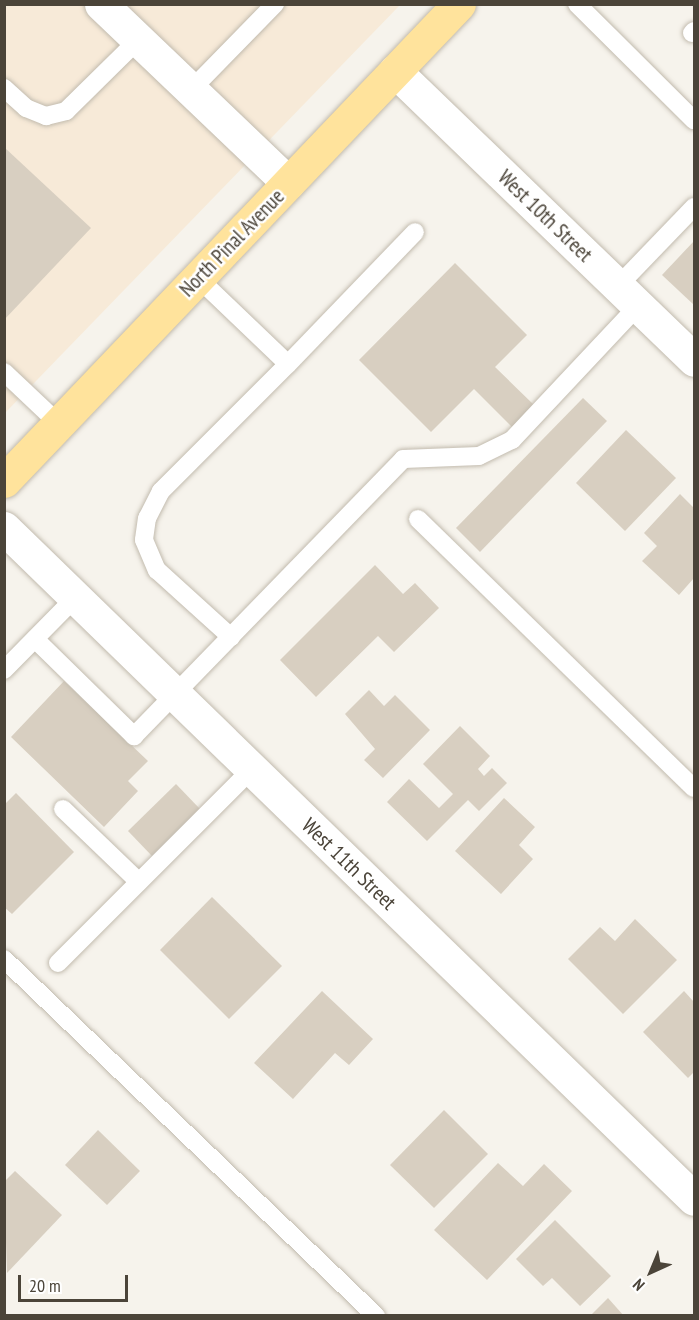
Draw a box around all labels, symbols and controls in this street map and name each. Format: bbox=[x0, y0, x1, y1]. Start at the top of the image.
street label: West 10th Street bbox=[493, 165, 597, 267]
street label: North Pinal Avenue bbox=[174, 184, 290, 302]
street label: West 11th Street bbox=[297, 813, 401, 915]
north arrow bbox=[621, 1242, 681, 1302]
scale bar bbox=[21, 1263, 130, 1301]
text: 20 m bbox=[29, 1274, 61, 1297]
text: N bbox=[628, 1275, 649, 1295]

